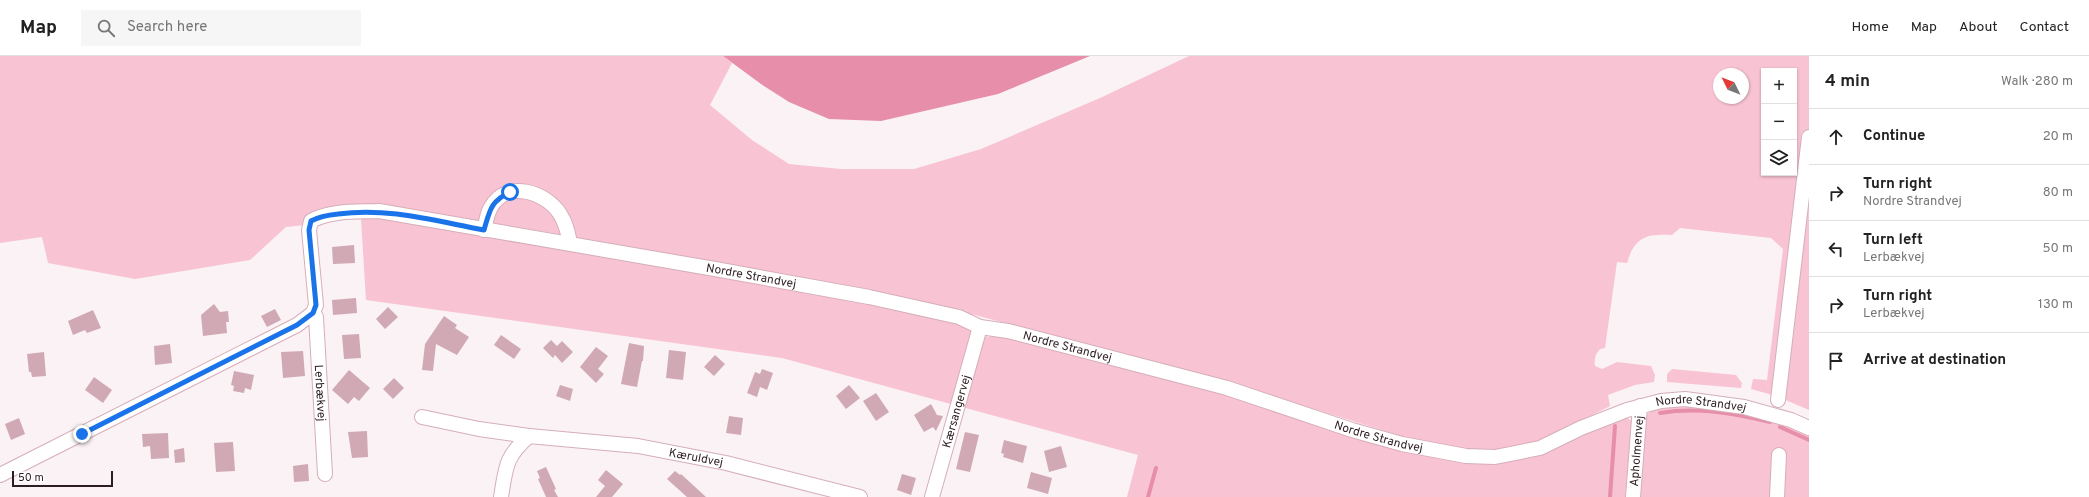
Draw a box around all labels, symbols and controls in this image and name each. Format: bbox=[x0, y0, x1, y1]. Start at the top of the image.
search box bbox=[81, 10, 361, 46]
text: Map bbox=[20, 16, 57, 40]
icon: search bbox=[95, 17, 117, 39]
text: Search here bbox=[127, 18, 207, 37]
text: Home bbox=[1852, 19, 1889, 36]
text: Map bbox=[1911, 19, 1937, 36]
text: About bbox=[1959, 19, 1998, 36]
text: Contact bbox=[2020, 19, 2069, 36]
north arrow bbox=[1713, 68, 1749, 104]
map controls bbox=[1761, 68, 1797, 176]
button: + bbox=[1761, 68, 1797, 104]
text: 4 min bbox=[1825, 71, 1870, 93]
text: Walk · 280 m bbox=[2001, 74, 2073, 90]
button: − bbox=[1761, 104, 1797, 140]
icon: ahead bbox=[1825, 126, 1847, 148]
text: Continue bbox=[1863, 127, 1925, 146]
text: 20 m bbox=[2043, 129, 2073, 145]
button: layers bbox=[1761, 140, 1797, 176]
text: Turn right bbox=[1863, 175, 1932, 194]
icon: right bbox=[1825, 182, 1847, 204]
route start bbox=[501, 183, 519, 201]
text: 80 m bbox=[2043, 185, 2073, 201]
text: Nordre Strandvej bbox=[1863, 194, 1962, 210]
text: Turn left bbox=[1863, 231, 1923, 250]
icon: left bbox=[1825, 238, 1847, 260]
text: 50 m bbox=[2043, 241, 2073, 257]
text: Lerbækvej bbox=[1863, 250, 1925, 266]
street label: Nordre Strandvej bbox=[705, 261, 797, 293]
text: Turn right bbox=[1863, 287, 1932, 306]
icon: right bbox=[1825, 294, 1847, 316]
text: 130 m bbox=[2038, 297, 2073, 313]
text: Lerbækvej bbox=[1863, 306, 1925, 322]
street label: Nordre Strandvej bbox=[1021, 328, 1114, 367]
icon: arrive bbox=[1825, 350, 1847, 372]
text: Arrive at destination bbox=[1863, 351, 2006, 370]
street label: Lerbækvej bbox=[310, 364, 329, 422]
street label: Kærsangervej bbox=[939, 373, 975, 450]
street label: Nordre Strandvej bbox=[1654, 392, 1748, 416]
street label: Apholmenvej bbox=[1627, 415, 1648, 487]
street label: Nordre Strandvej bbox=[1332, 418, 1424, 457]
route end bbox=[73, 425, 91, 443]
street label: Kæruldvej bbox=[667, 445, 724, 471]
scale bar bbox=[12, 469, 113, 488]
text: 50 m bbox=[18, 471, 44, 485]

